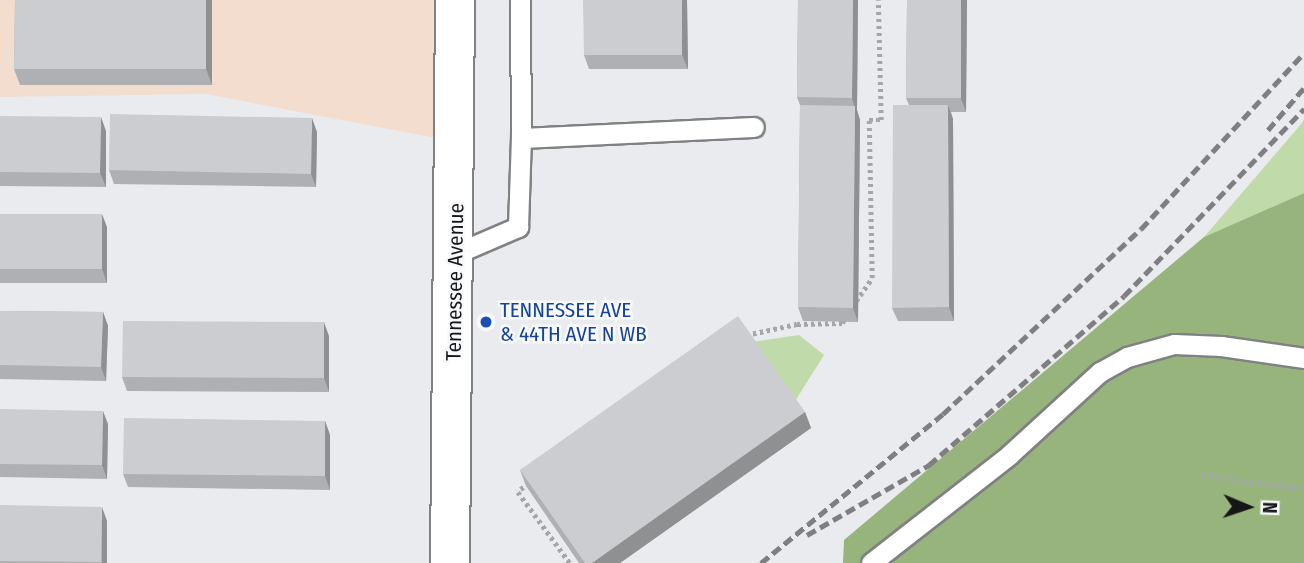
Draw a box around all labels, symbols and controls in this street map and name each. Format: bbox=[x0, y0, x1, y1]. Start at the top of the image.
street label: Tennessee Avenue bbox=[441, 203, 469, 361]
place label: TENNESSEE AVE & 44TH AVE N WB bbox=[500, 297, 647, 347]
marker: TENNESSEE AVE & 44TH AVE N WB bbox=[478, 314, 494, 330]
north arrow bbox=[1213, 472, 1283, 542]
text: N bbox=[1258, 502, 1281, 514]

